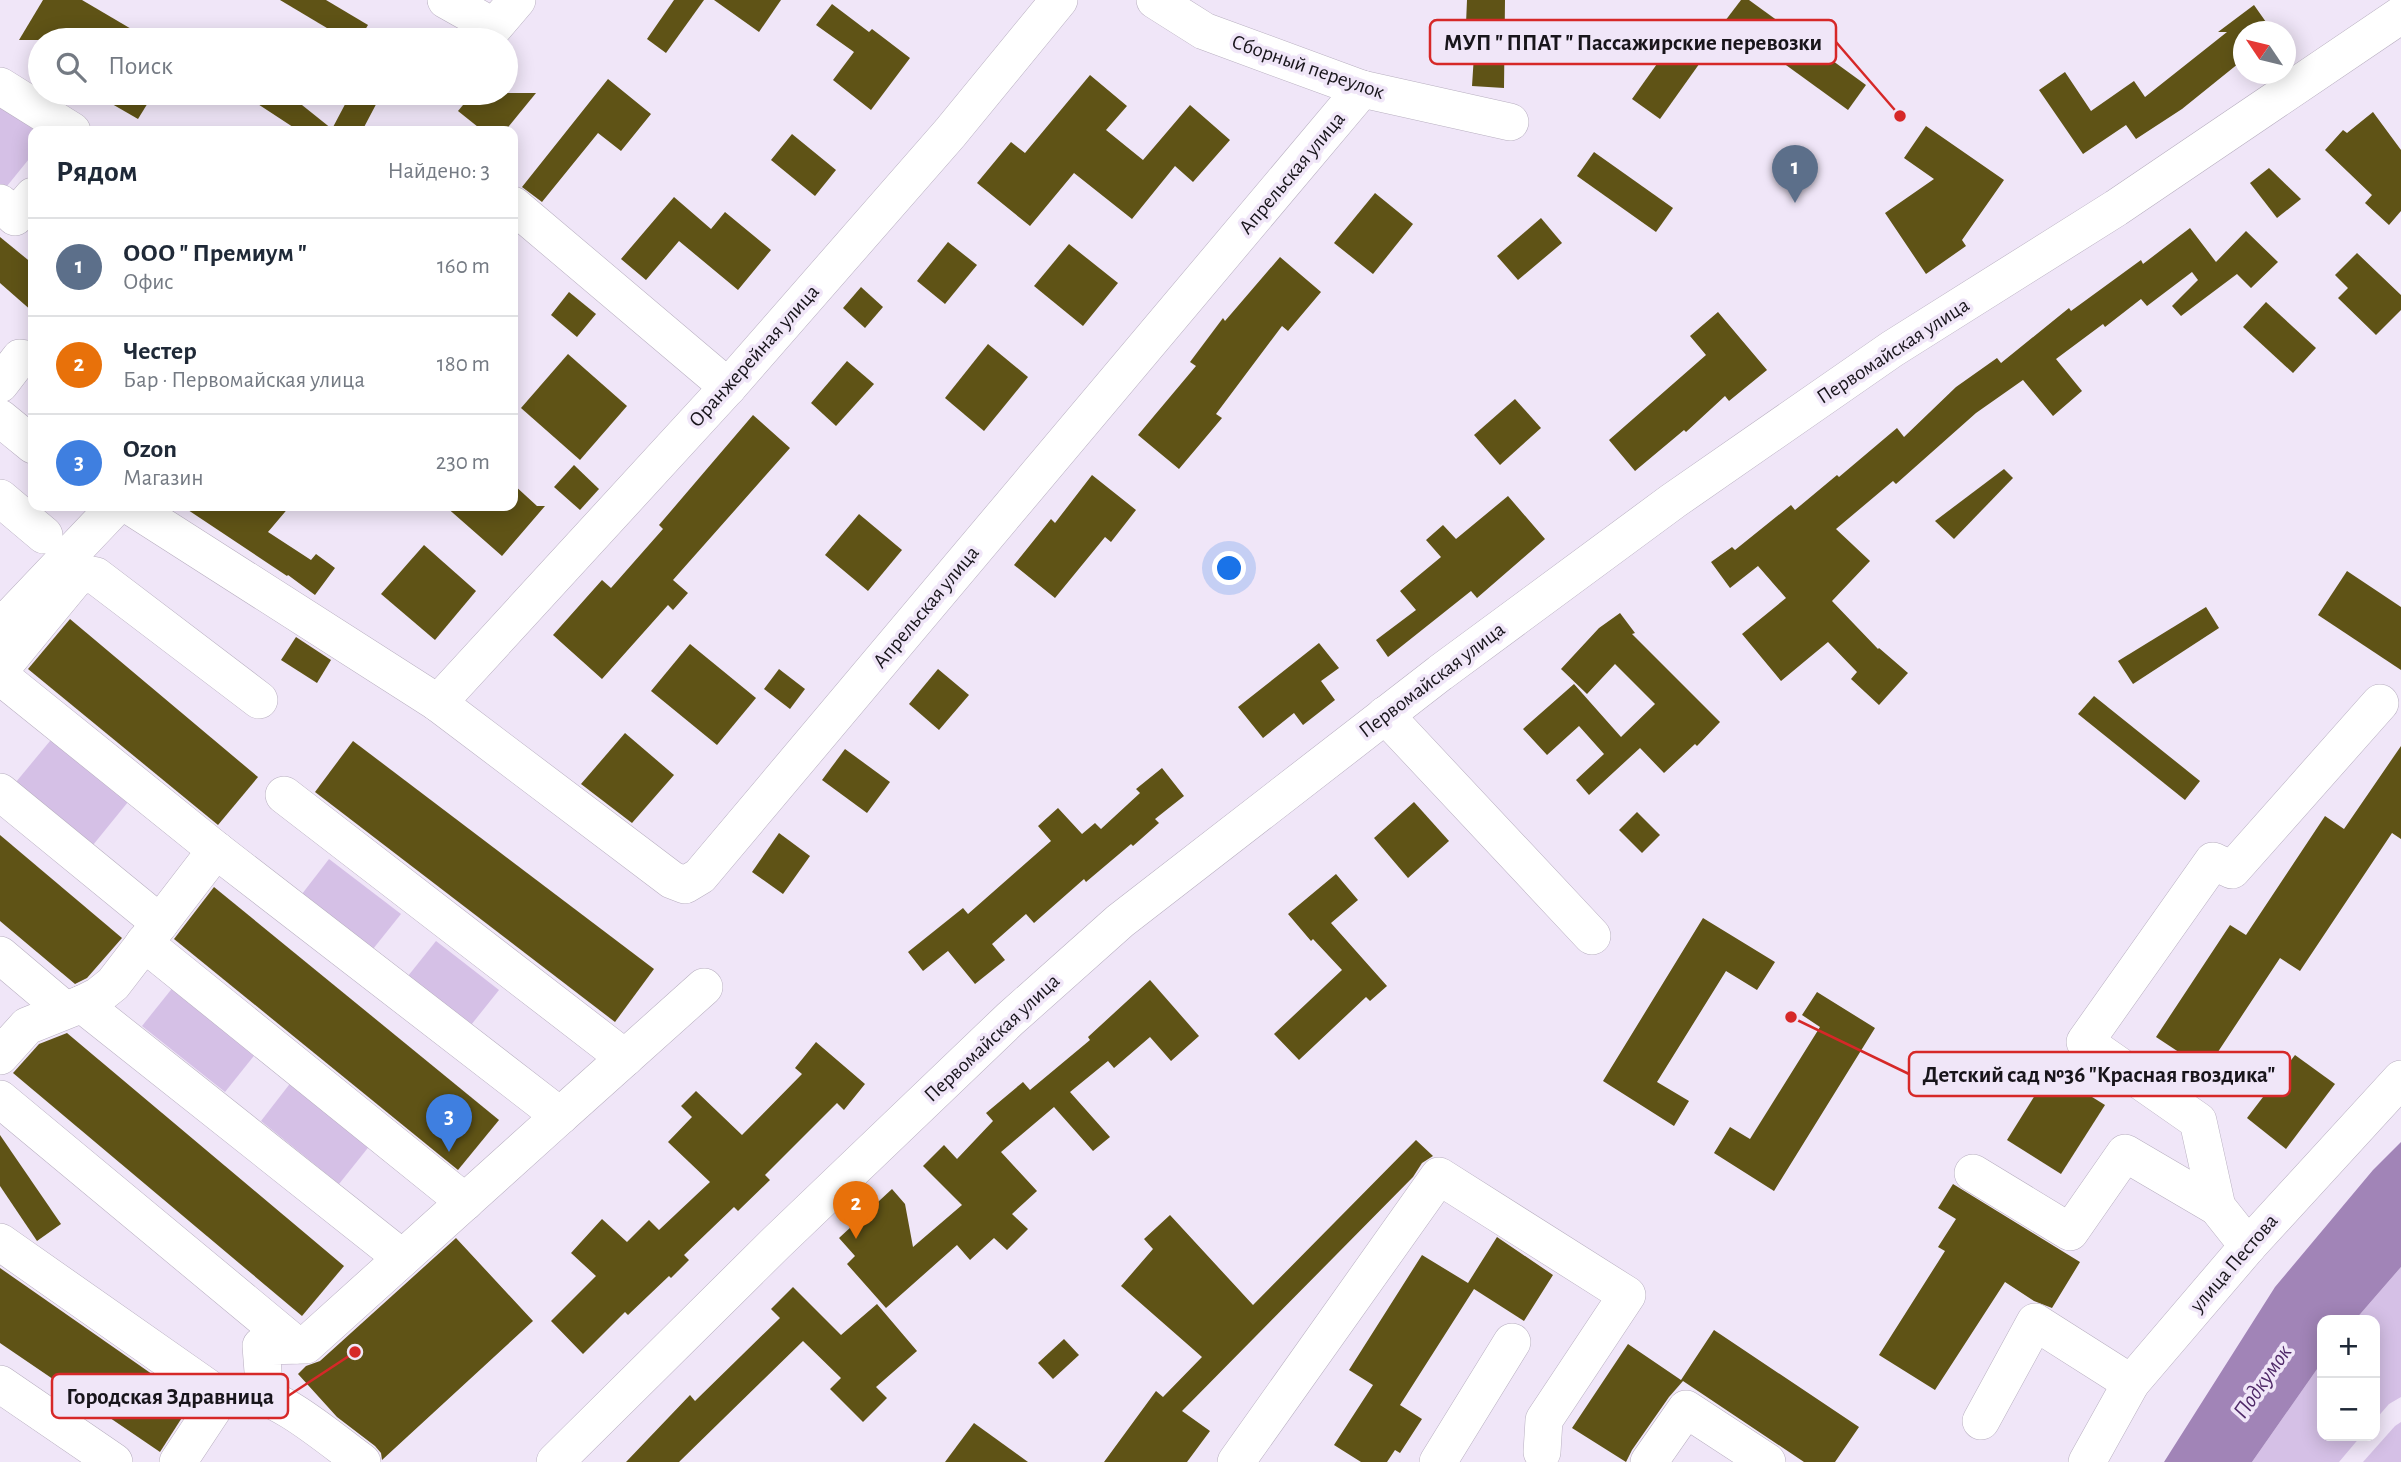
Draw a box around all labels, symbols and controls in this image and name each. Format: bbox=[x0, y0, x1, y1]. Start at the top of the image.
callout: МУП " ППАТ " Пассажирские перевозки bbox=[1430, 20, 1836, 64]
north arrow bbox=[2233, 21, 2296, 84]
search box bbox=[28, 28, 518, 105]
street label: Сборный переулок bbox=[1229, 31, 1387, 103]
text: МУП " ППАТ " Пассажирские перевозки bbox=[1444, 32, 1822, 55]
icon: search bbox=[52, 48, 90, 86]
text: Поиск bbox=[108, 53, 173, 79]
street label: Апрельская улица bbox=[1235, 108, 1349, 238]
pin: 1 bbox=[1772, 145, 1818, 203]
text: Рядом bbox=[56, 157, 138, 187]
text: Найдено: 3 bbox=[388, 160, 490, 183]
text: ООО " Премиум " bbox=[123, 240, 307, 266]
text: 1 bbox=[75, 255, 83, 278]
text: 160 m bbox=[437, 255, 490, 278]
text: Офис bbox=[123, 271, 174, 294]
street label: Оранжерейная улица bbox=[685, 281, 823, 431]
street label: Первомайская улица bbox=[1813, 294, 1973, 408]
text: Честер bbox=[123, 338, 197, 364]
text: 2 bbox=[74, 353, 84, 376]
text: 180 m bbox=[437, 353, 490, 376]
text: Бар · Первомайская улица bbox=[123, 369, 365, 392]
text: Ozon bbox=[123, 436, 177, 462]
text: 3 bbox=[74, 451, 84, 474]
text: 230 m bbox=[436, 451, 490, 474]
text: Магазин bbox=[123, 467, 204, 490]
street label: Апрельская улица bbox=[869, 542, 983, 672]
your location bbox=[1212, 551, 1246, 585]
street label: Первомайская улица bbox=[1355, 618, 1509, 742]
street label: Первомайская улица bbox=[920, 970, 1064, 1106]
callout: Детский сад №36 "Красная гвоздика" bbox=[1909, 1052, 2290, 1096]
text: Детский сад №36 "Красная гвоздика" bbox=[1923, 1064, 2275, 1087]
pin: 3 bbox=[426, 1094, 472, 1152]
pin: 2 bbox=[833, 1181, 879, 1239]
street label: улица Пестова bbox=[2185, 1210, 2282, 1317]
map controls bbox=[2317, 1315, 2380, 1441]
button: + bbox=[2317, 1315, 2380, 1378]
water label: Подкумок bbox=[2230, 1341, 2297, 1423]
callout: Городская Здравница bbox=[52, 1374, 288, 1418]
button: − bbox=[2317, 1378, 2380, 1441]
text: Городская Здравница bbox=[66, 1386, 274, 1409]

